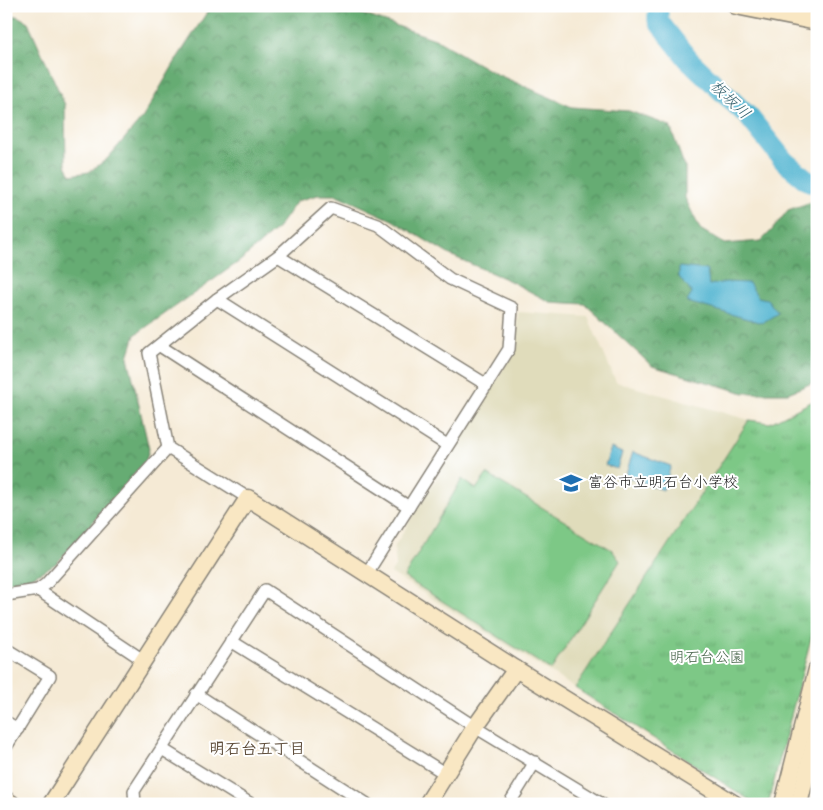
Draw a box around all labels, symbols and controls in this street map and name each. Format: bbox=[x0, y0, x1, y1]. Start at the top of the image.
water label: 板坂川 bbox=[704, 74, 756, 126]
school or university icon: 富谷市立明石台小学校 bbox=[558, 470, 584, 496]
place label: 富谷市立明石台小学校 bbox=[588, 471, 738, 495]
park label: 明石台公園 bbox=[669, 646, 745, 670]
district label: 明石台五丁目 bbox=[209, 737, 305, 762]

